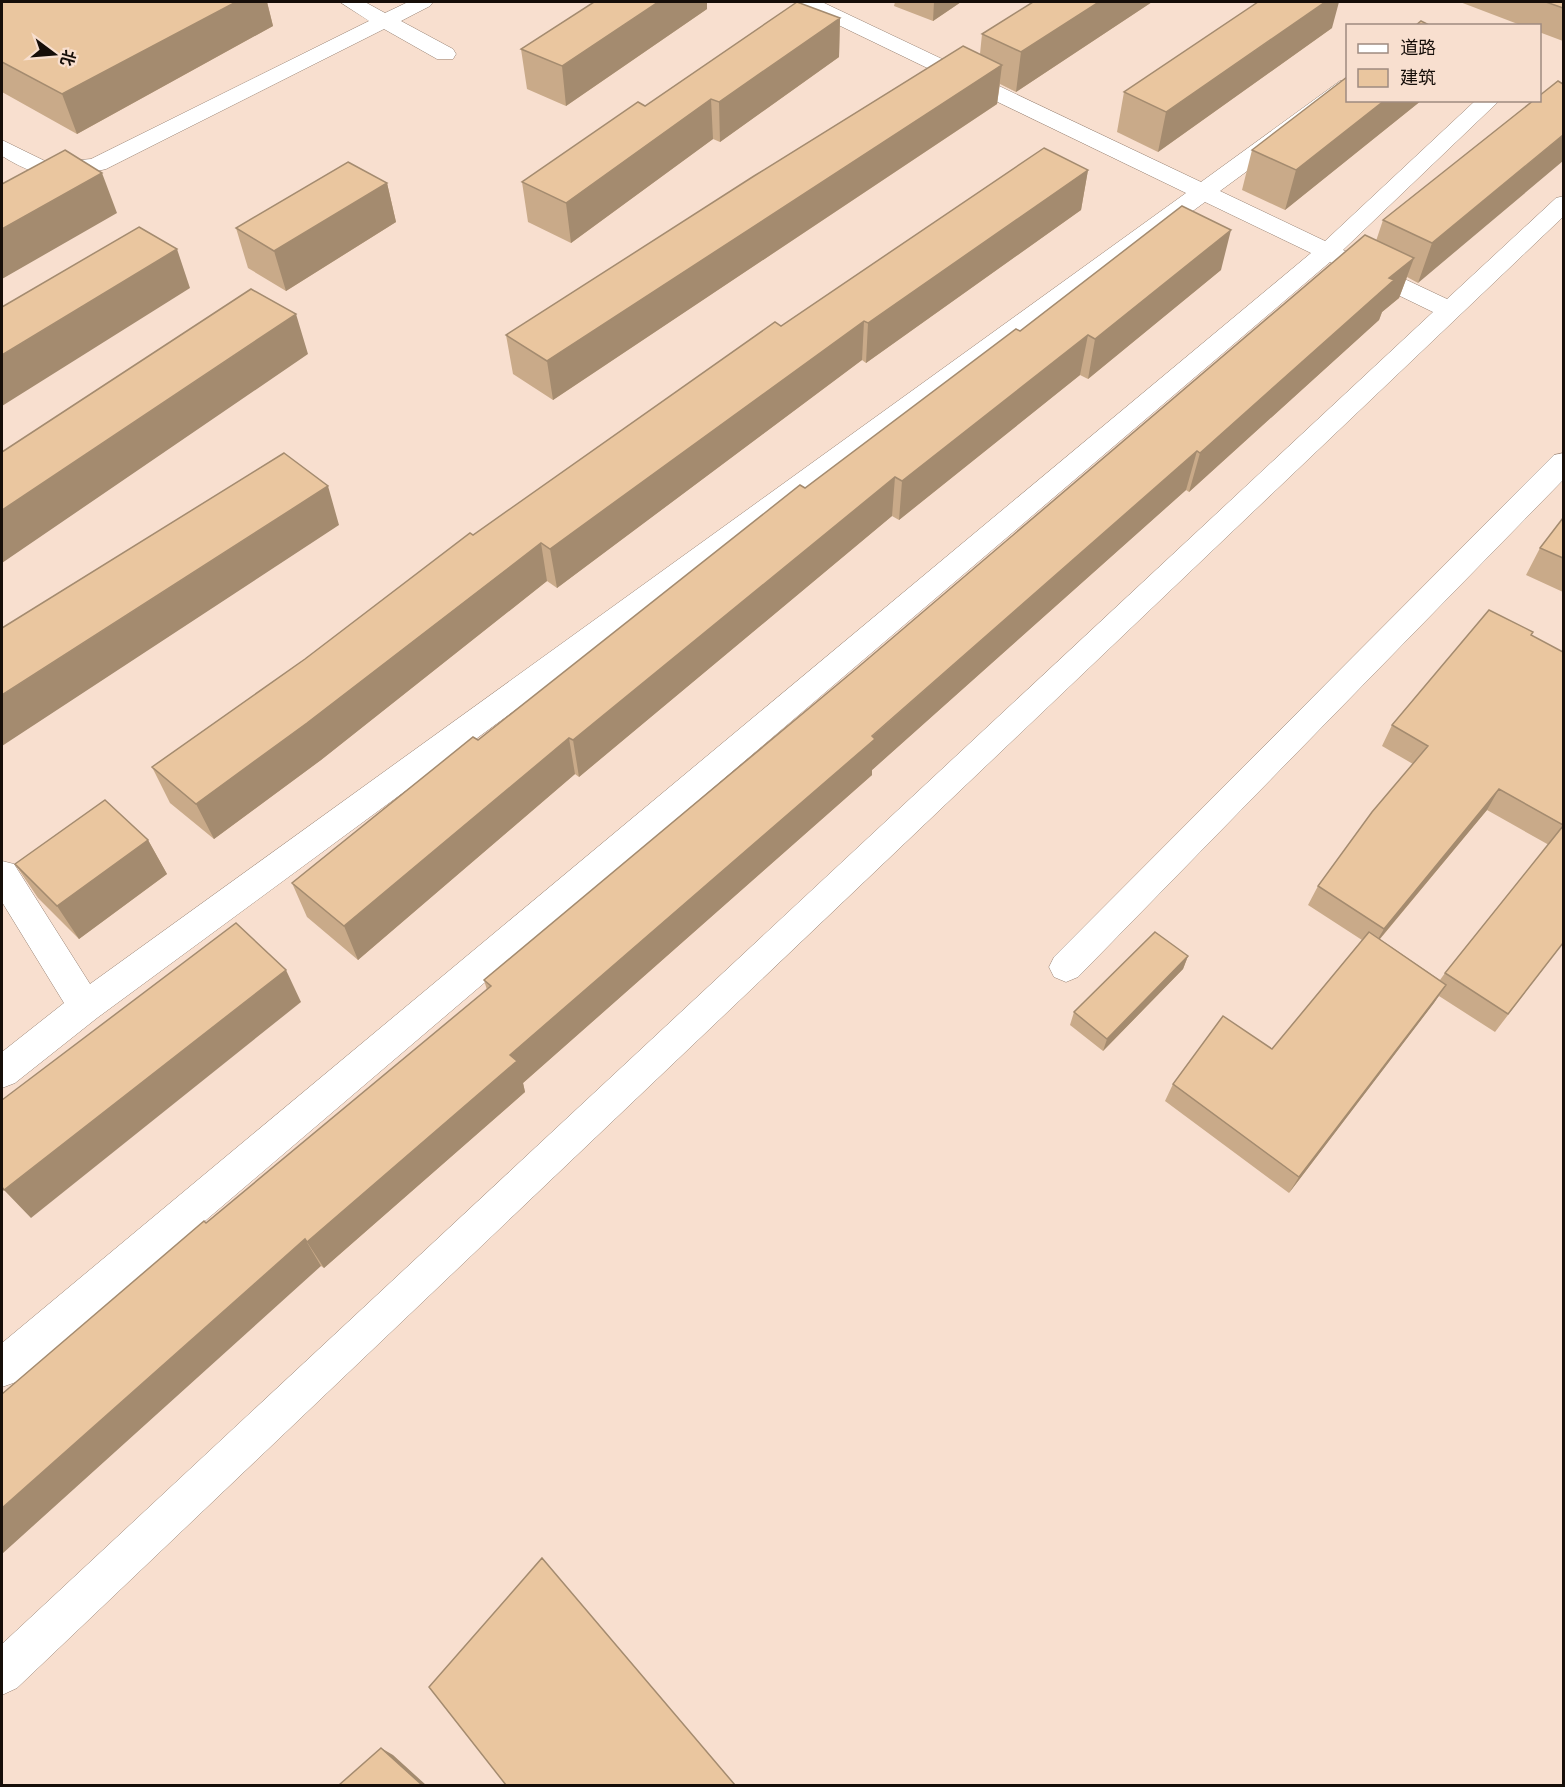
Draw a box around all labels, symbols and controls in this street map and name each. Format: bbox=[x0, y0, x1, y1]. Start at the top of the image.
north arrow bbox=[24, 24, 84, 84]
legend bbox=[1346, 24, 1541, 102]
text: 道路 bbox=[1400, 37, 1436, 59]
text: 北 bbox=[57, 48, 79, 68]
text: 建筑 bbox=[1400, 67, 1436, 89]

